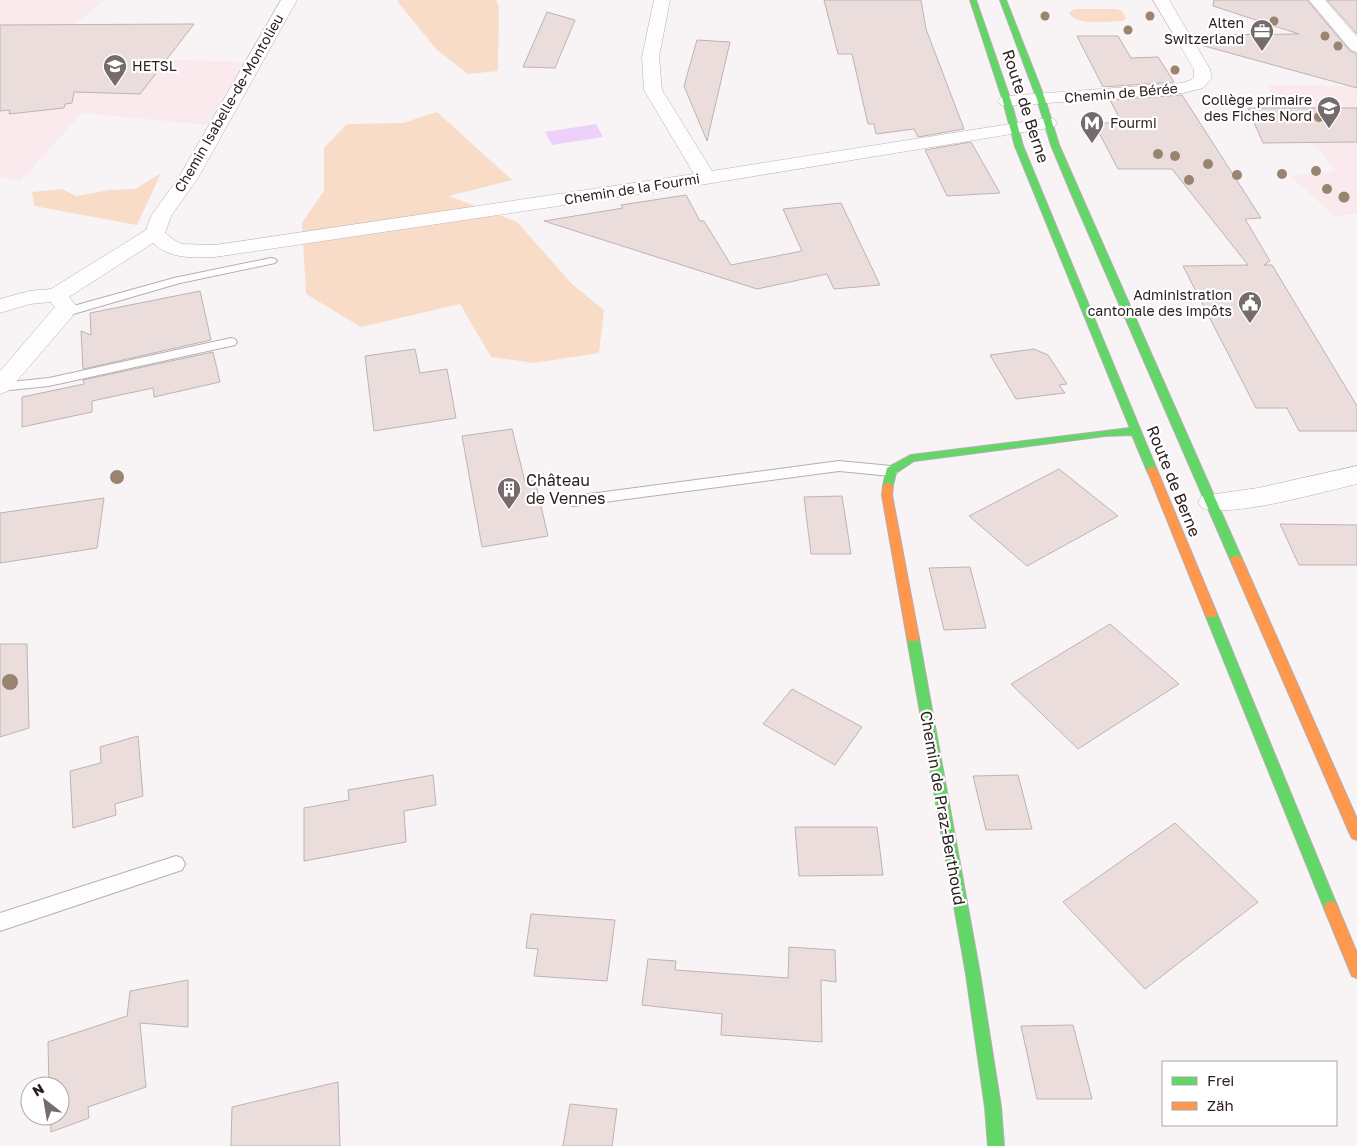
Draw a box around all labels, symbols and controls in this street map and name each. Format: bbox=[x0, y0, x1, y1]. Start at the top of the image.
street label: Chemin Isabelle-de-Montolieu bbox=[170, 11, 287, 195]
place label: Alten Switzerland bbox=[1164, 14, 1244, 47]
office icon: Alten Switzerland bbox=[1249, 18, 1275, 52]
street label: Route de Berne bbox=[998, 47, 1054, 165]
school or university icon: HETSL bbox=[102, 53, 128, 87]
place label: HETSL bbox=[132, 57, 177, 74]
street label: Chemin de Bérée bbox=[1064, 79, 1178, 106]
place label: Collège primaire des Fiches Nord bbox=[1202, 91, 1312, 124]
school or university icon: Collège primaire des Fiches Nord bbox=[1316, 95, 1342, 129]
metro station icon: Fourmi bbox=[1079, 110, 1105, 144]
place label: Fourmi bbox=[1110, 114, 1157, 131]
street label: Chemin de la Fourmi bbox=[563, 169, 701, 208]
place label: Administration cantonale des impôts bbox=[1088, 286, 1232, 319]
public building icon: Administration cantonale des impôts bbox=[1237, 290, 1263, 324]
street label: Route de Berne bbox=[1143, 422, 1205, 540]
place label: Château de Vennes bbox=[526, 470, 606, 508]
building icon: Château de Vennes bbox=[496, 476, 522, 510]
street label: Chemin de Praz-Berthoud bbox=[916, 709, 970, 907]
legend bbox=[1162, 1061, 1337, 1126]
text: Frei bbox=[1207, 1071, 1234, 1089]
north arrow bbox=[20, 1076, 70, 1126]
text: N bbox=[29, 1079, 47, 1099]
text: Zäh bbox=[1207, 1096, 1234, 1114]

